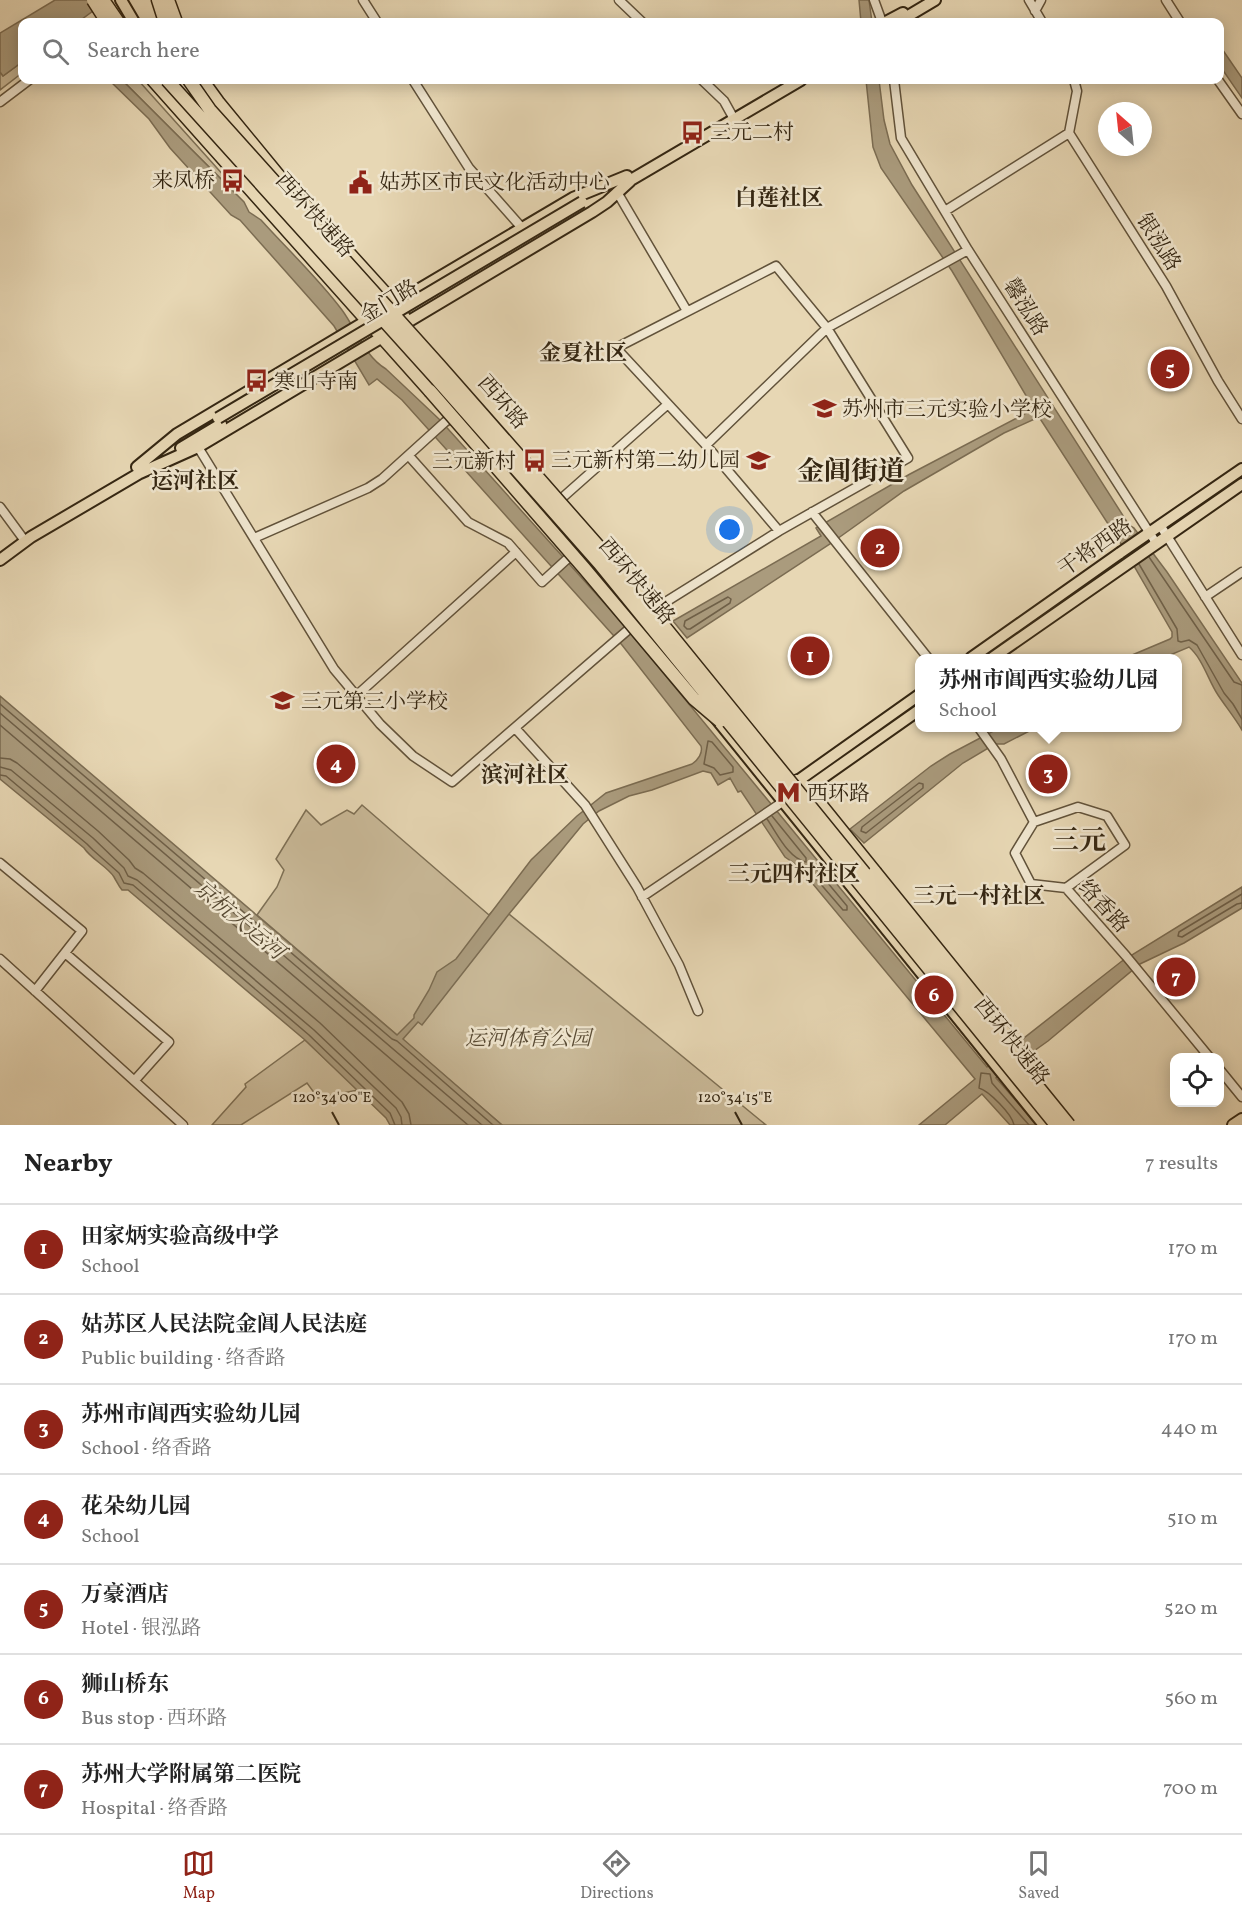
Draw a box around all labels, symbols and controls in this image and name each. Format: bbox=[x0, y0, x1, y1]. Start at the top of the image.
search box bbox=[18, 18, 1224, 84]
icon: search bbox=[39, 35, 72, 68]
text: Search here bbox=[87, 36, 200, 67]
north arrow bbox=[1098, 102, 1152, 156]
bus stop icon: 三元二村 bbox=[679, 119, 705, 145]
place label: 三元二村 bbox=[710, 119, 794, 148]
place label: 来凤桥 bbox=[152, 167, 215, 196]
bus stop icon: 来凤桥 bbox=[220, 167, 246, 193]
street label: 西环快速路 bbox=[268, 167, 360, 265]
public building icon: 姑苏区市民文化活动中心 bbox=[348, 169, 374, 195]
place label: 姑苏区市民文化活动中心 bbox=[379, 169, 610, 198]
district label: 白莲社区 bbox=[735, 184, 823, 215]
street label: 银泓路 bbox=[1129, 208, 1187, 277]
street label: 馨泓路 bbox=[996, 273, 1054, 342]
street label: 金门路 bbox=[355, 274, 424, 331]
district label: 金夏社区 bbox=[539, 339, 627, 370]
pin: 5 bbox=[1150, 346, 1190, 392]
bus stop icon: 寒山寺南 bbox=[243, 368, 269, 394]
place label: 寒山寺南 bbox=[274, 368, 358, 397]
street label: 西环路 bbox=[470, 370, 533, 436]
school or university icon: 苏州市三元实验小学校 bbox=[811, 396, 837, 422]
place label: 苏州市三元实验小学校 bbox=[842, 396, 1052, 425]
place label: 三元新村第二幼儿园 bbox=[551, 447, 740, 476]
school or university icon: 三元新村第二幼儿园 bbox=[745, 447, 771, 473]
place label: 三元新村 bbox=[432, 448, 516, 477]
bus stop icon: 三元新村 bbox=[521, 448, 547, 474]
district label: 金阊街道 bbox=[797, 454, 905, 492]
district label: 运河社区 bbox=[151, 467, 239, 498]
street label: 干将西路 bbox=[1053, 512, 1139, 584]
your location bbox=[715, 515, 744, 544]
pin: 2 bbox=[860, 526, 900, 570]
street label: 西环快速路 bbox=[591, 532, 681, 632]
pin: 1 bbox=[790, 634, 830, 678]
popup bbox=[915, 654, 1182, 732]
text: 苏州市阊西实验幼儿园 bbox=[938, 666, 1159, 697]
school or university icon: 三元第三小学校 bbox=[270, 688, 296, 714]
place label: 三元第三小学校 bbox=[301, 688, 448, 717]
text: School bbox=[938, 697, 997, 725]
pin: 4 bbox=[316, 742, 356, 786]
pin: 3 bbox=[1028, 752, 1068, 796]
district label: 滨河社区 bbox=[481, 761, 569, 792]
metro station icon: 西环路 bbox=[776, 780, 802, 806]
place label: 西环路 bbox=[807, 780, 870, 809]
district label: 三元 bbox=[1052, 823, 1106, 861]
district label: 三元四村社区 bbox=[728, 860, 860, 891]
water label: 京杭大运河 bbox=[186, 874, 294, 971]
street label: 络香路 bbox=[1071, 874, 1135, 940]
district label: 三元一村社区 bbox=[913, 882, 1045, 913]
pin: 7 bbox=[1156, 954, 1196, 1000]
pin: 6 bbox=[914, 972, 954, 1018]
street label: 西环快速路 bbox=[967, 992, 1055, 1092]
park label: 运河体育公园 bbox=[465, 1025, 594, 1054]
map controls bbox=[1170, 1053, 1224, 1107]
button: locate bbox=[1170, 1053, 1224, 1107]
text: 120°34'00"E bbox=[292, 1088, 372, 1109]
text: 120°34'15"E bbox=[698, 1088, 772, 1109]
text: Nearby bbox=[24, 1146, 113, 1182]
text: 7 results bbox=[1145, 1150, 1218, 1178]
text: 田家炳实验高级中学 bbox=[81, 1222, 279, 1253]
text: 1 bbox=[39, 1235, 48, 1263]
text: 170 m bbox=[1168, 1235, 1218, 1263]
text: School bbox=[81, 1253, 139, 1281]
text: 姑苏区人民法院金阊人民法庭 bbox=[81, 1310, 367, 1341]
text: 2 bbox=[38, 1325, 49, 1353]
text: 170 m bbox=[1168, 1325, 1218, 1353]
text: Public building · 络香路 bbox=[81, 1345, 285, 1373]
text: 苏州市阊西实验幼儿园 bbox=[81, 1400, 301, 1431]
text: 3 bbox=[38, 1415, 49, 1443]
text: 440 m bbox=[1161, 1415, 1218, 1443]
text: School · 络香路 bbox=[81, 1435, 211, 1463]
text: 花朵幼儿园 bbox=[81, 1492, 191, 1523]
text: 4 bbox=[37, 1505, 50, 1533]
text: 510 m bbox=[1167, 1505, 1218, 1533]
text: School bbox=[81, 1523, 139, 1551]
text: 万豪酒店 bbox=[81, 1580, 169, 1611]
text: 5 bbox=[39, 1595, 48, 1623]
text: 520 m bbox=[1164, 1595, 1218, 1623]
text: Hotel · 银泓路 bbox=[81, 1615, 201, 1643]
text: 狮山桥东 bbox=[81, 1670, 169, 1701]
text: 6 bbox=[38, 1685, 49, 1713]
text: 560 m bbox=[1165, 1685, 1218, 1713]
text: Bus stop · 西环路 bbox=[81, 1705, 227, 1733]
text: 苏州大学附属第二医院 bbox=[81, 1760, 301, 1791]
text: 7 bbox=[39, 1775, 48, 1803]
text: 700 m bbox=[1163, 1775, 1218, 1803]
text: Hospital · 络香路 bbox=[81, 1795, 228, 1823]
tab: Map bbox=[182, 1847, 215, 1905]
tab: Directions bbox=[580, 1847, 654, 1905]
tab: Saved bbox=[1018, 1847, 1060, 1905]

